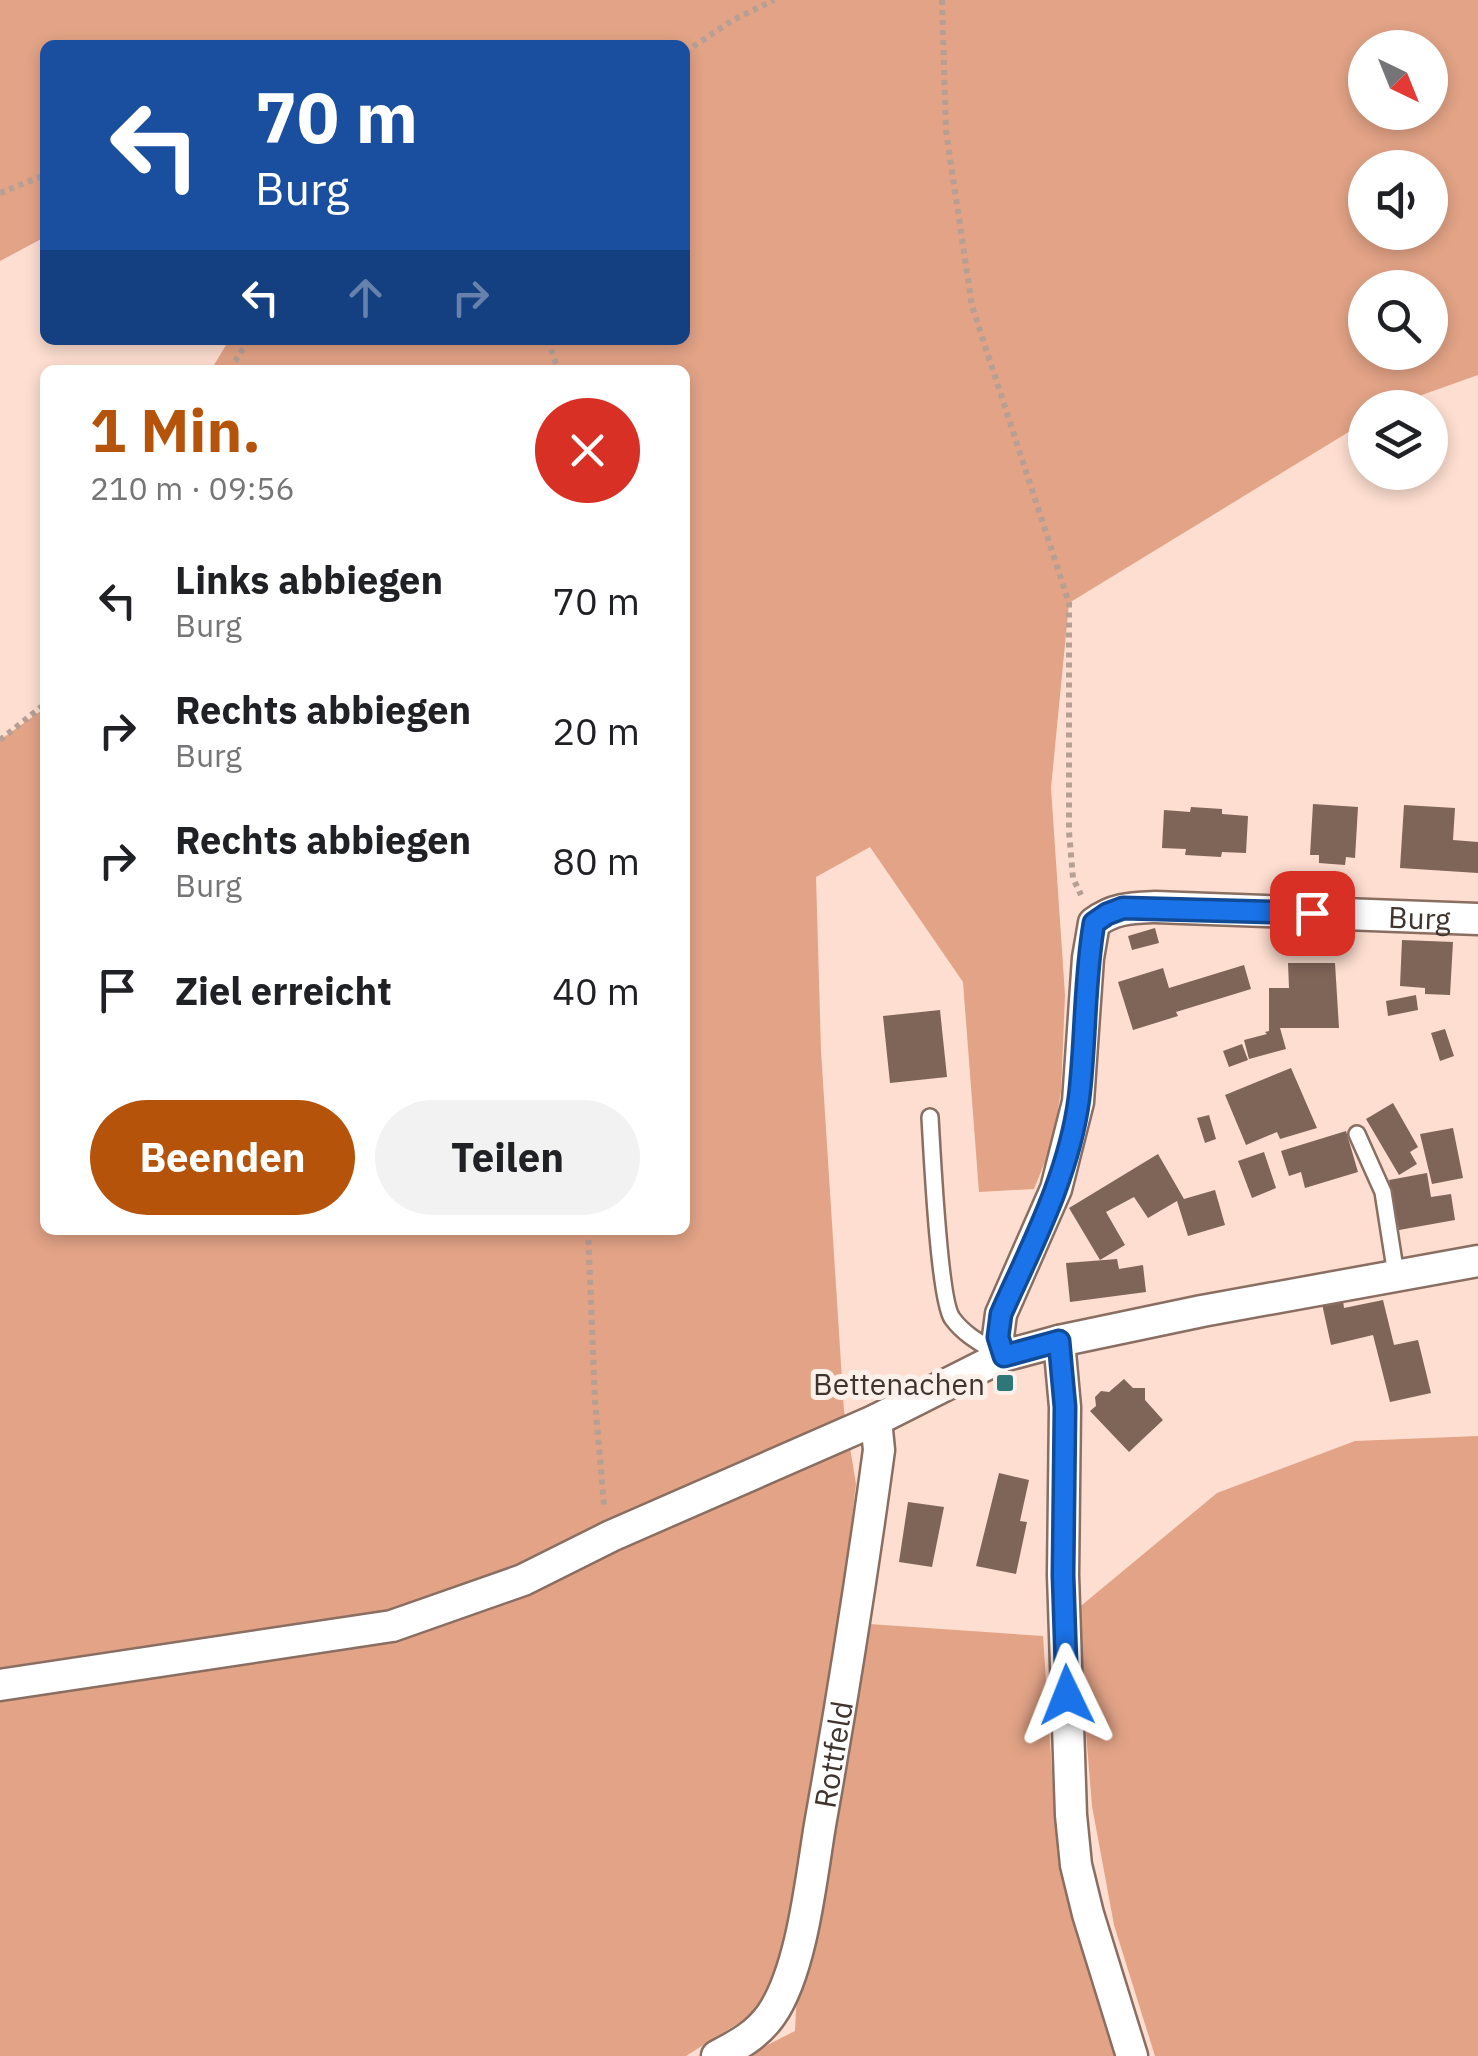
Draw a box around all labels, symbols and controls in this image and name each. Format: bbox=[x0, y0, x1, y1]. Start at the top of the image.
north arrow bbox=[1348, 30, 1448, 130]
map controls bbox=[1348, 30, 1448, 490]
text: 70 m bbox=[255, 71, 418, 162]
icon: left bbox=[90, 80, 220, 210]
button: sound bbox=[1348, 150, 1448, 250]
text: Burg bbox=[255, 159, 349, 217]
icon: left bbox=[233, 270, 288, 325]
icon: ahead bbox=[338, 270, 393, 325]
icon: right bbox=[443, 270, 498, 325]
button: search bbox=[1348, 270, 1448, 370]
text: 1 Min. bbox=[90, 390, 261, 469]
button: layers bbox=[1348, 390, 1448, 490]
button: close bbox=[535, 398, 640, 503]
text: 210 m · 09:56 bbox=[90, 467, 295, 509]
text: Links abbiegen bbox=[175, 555, 443, 604]
icon: left bbox=[90, 573, 145, 628]
text: 70 m bbox=[552, 576, 640, 625]
text: Burg bbox=[175, 604, 242, 646]
text: Rechts abbiegen bbox=[175, 685, 471, 734]
icon: right bbox=[90, 703, 145, 758]
text: 20 m bbox=[552, 706, 640, 755]
text: Burg bbox=[175, 734, 242, 776]
text: Rechts abbiegen bbox=[175, 815, 471, 864]
icon: right bbox=[90, 833, 145, 888]
text: 80 m bbox=[552, 836, 640, 885]
text: Burg bbox=[175, 864, 242, 906]
pin bbox=[1270, 871, 1355, 956]
icon: arrive bbox=[1285, 886, 1340, 941]
street label: Burg bbox=[1387, 896, 1452, 937]
icon: arrive bbox=[90, 963, 145, 1018]
text: Ziel erreicht bbox=[175, 966, 392, 1015]
text: 40 m bbox=[552, 966, 640, 1015]
button: Beenden bbox=[90, 1100, 355, 1215]
button: Teilen bbox=[375, 1100, 640, 1215]
place label: Bettenachen bbox=[813, 1364, 985, 1403]
marker: Bettenachen bbox=[994, 1372, 1016, 1394]
position arrow bbox=[1015, 1643, 1119, 1747]
street label: Rottfeld bbox=[804, 1698, 860, 1811]

